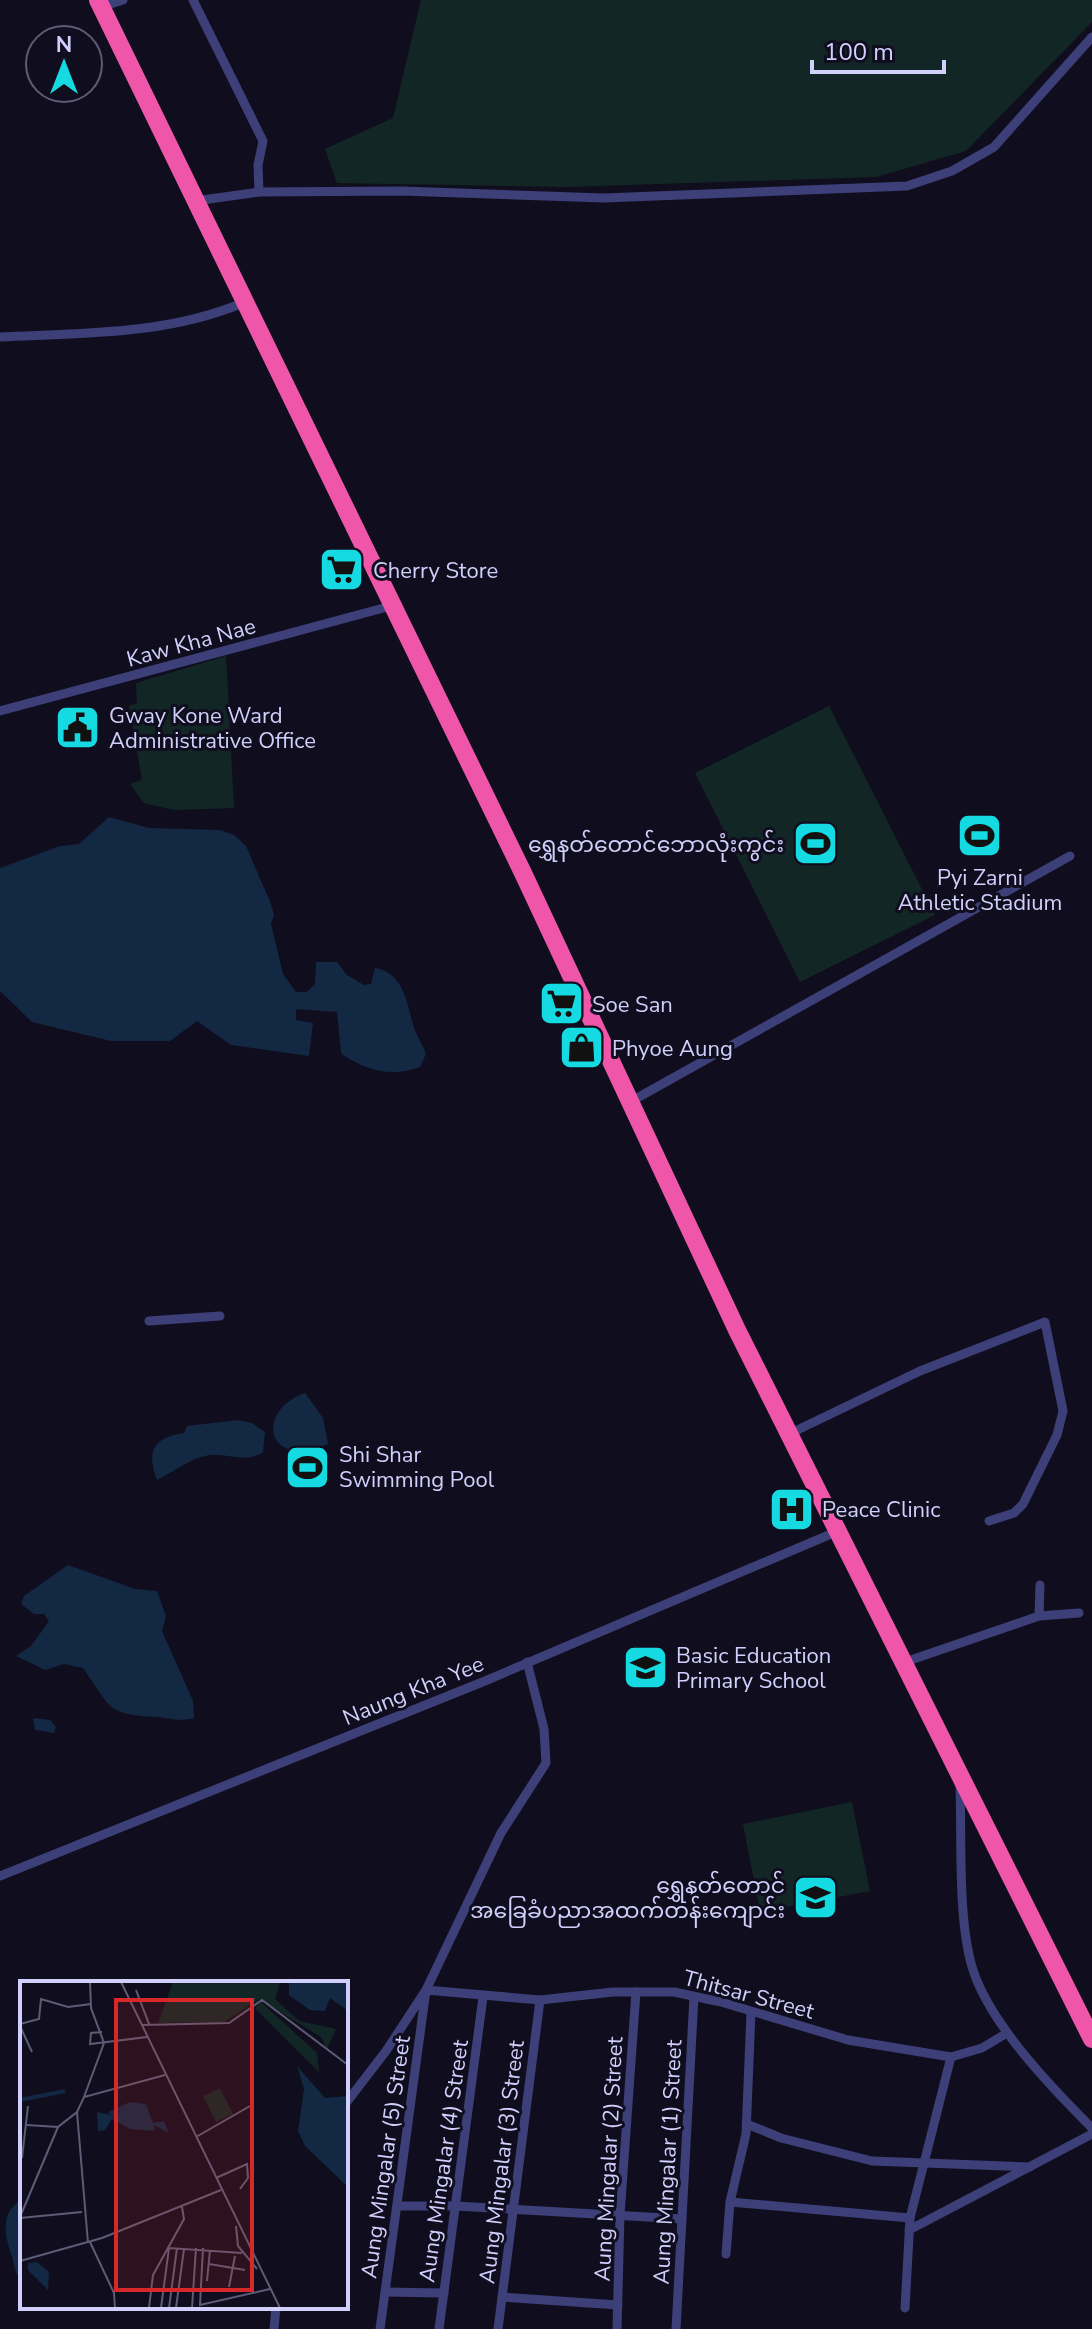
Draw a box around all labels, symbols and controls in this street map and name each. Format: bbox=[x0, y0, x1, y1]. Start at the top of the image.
north arrow bbox=[24, 24, 104, 104]
scale bar bbox=[812, 24, 944, 74]
text: N bbox=[56, 30, 72, 60]
text: 100 m bbox=[824, 36, 894, 68]
supermarket icon: Cherry Store bbox=[318, 546, 366, 594]
place label: Cherry Store bbox=[373, 556, 498, 586]
street label: Kaw Kha Nae bbox=[123, 611, 259, 675]
place label: Gway Kone Ward Administrative Office bbox=[109, 701, 316, 756]
public building icon: Gway Kone Ward Administrative Office bbox=[54, 704, 102, 752]
sports icon: Pyi Zarni Athletic Stadium bbox=[956, 812, 1004, 860]
sports icon: ရွှေနတ်တောင်ဘောလုံးကွင်း bbox=[791, 820, 839, 868]
place label: ရွှေနတ်တောင်ဘောလုံးကွင်း bbox=[528, 829, 784, 862]
place label: Pyi Zarni Athletic Stadium bbox=[898, 863, 1062, 918]
supermarket icon: Soe San bbox=[537, 980, 585, 1028]
place label: Soe San bbox=[592, 990, 673, 1020]
shop icon: Phyoe Aung bbox=[557, 1024, 605, 1072]
place label: Phyoe Aung bbox=[612, 1034, 733, 1064]
place label: Shi Shar Swimming Pool bbox=[339, 1440, 495, 1495]
sports icon: Shi Shar Swimming Pool bbox=[284, 1443, 332, 1491]
hospital icon: Peace Clinic bbox=[767, 1485, 815, 1533]
place label: Peace Clinic bbox=[822, 1495, 940, 1525]
place label: Basic Education Primary School bbox=[676, 1641, 831, 1696]
school or university icon: Basic Education Primary School bbox=[621, 1644, 669, 1692]
street label: Naung Kha Yee bbox=[338, 1649, 488, 1733]
place label: ရွှေနတ်တောင် အခြေခံပညာအထက်တန်းကျောင်း bbox=[470, 1870, 785, 1929]
school or university icon: ရွှေနတ်တောင် အခြေခံပညာအထက်တန်းကျောင်း bbox=[792, 1874, 840, 1922]
street label: Thitsar Street bbox=[680, 1963, 818, 2027]
inset map bbox=[20, 1981, 348, 2309]
street label: Aung Mingalar (5) Street bbox=[354, 2033, 418, 2280]
street label: Aung Mingalar (2) Street bbox=[588, 2036, 630, 2282]
street label: Aung Mingalar (4) Street bbox=[412, 2037, 476, 2284]
street label: Aung Mingalar (3) Street bbox=[472, 2038, 532, 2285]
street label: Aung Mingalar (1) Street bbox=[647, 2039, 689, 2285]

